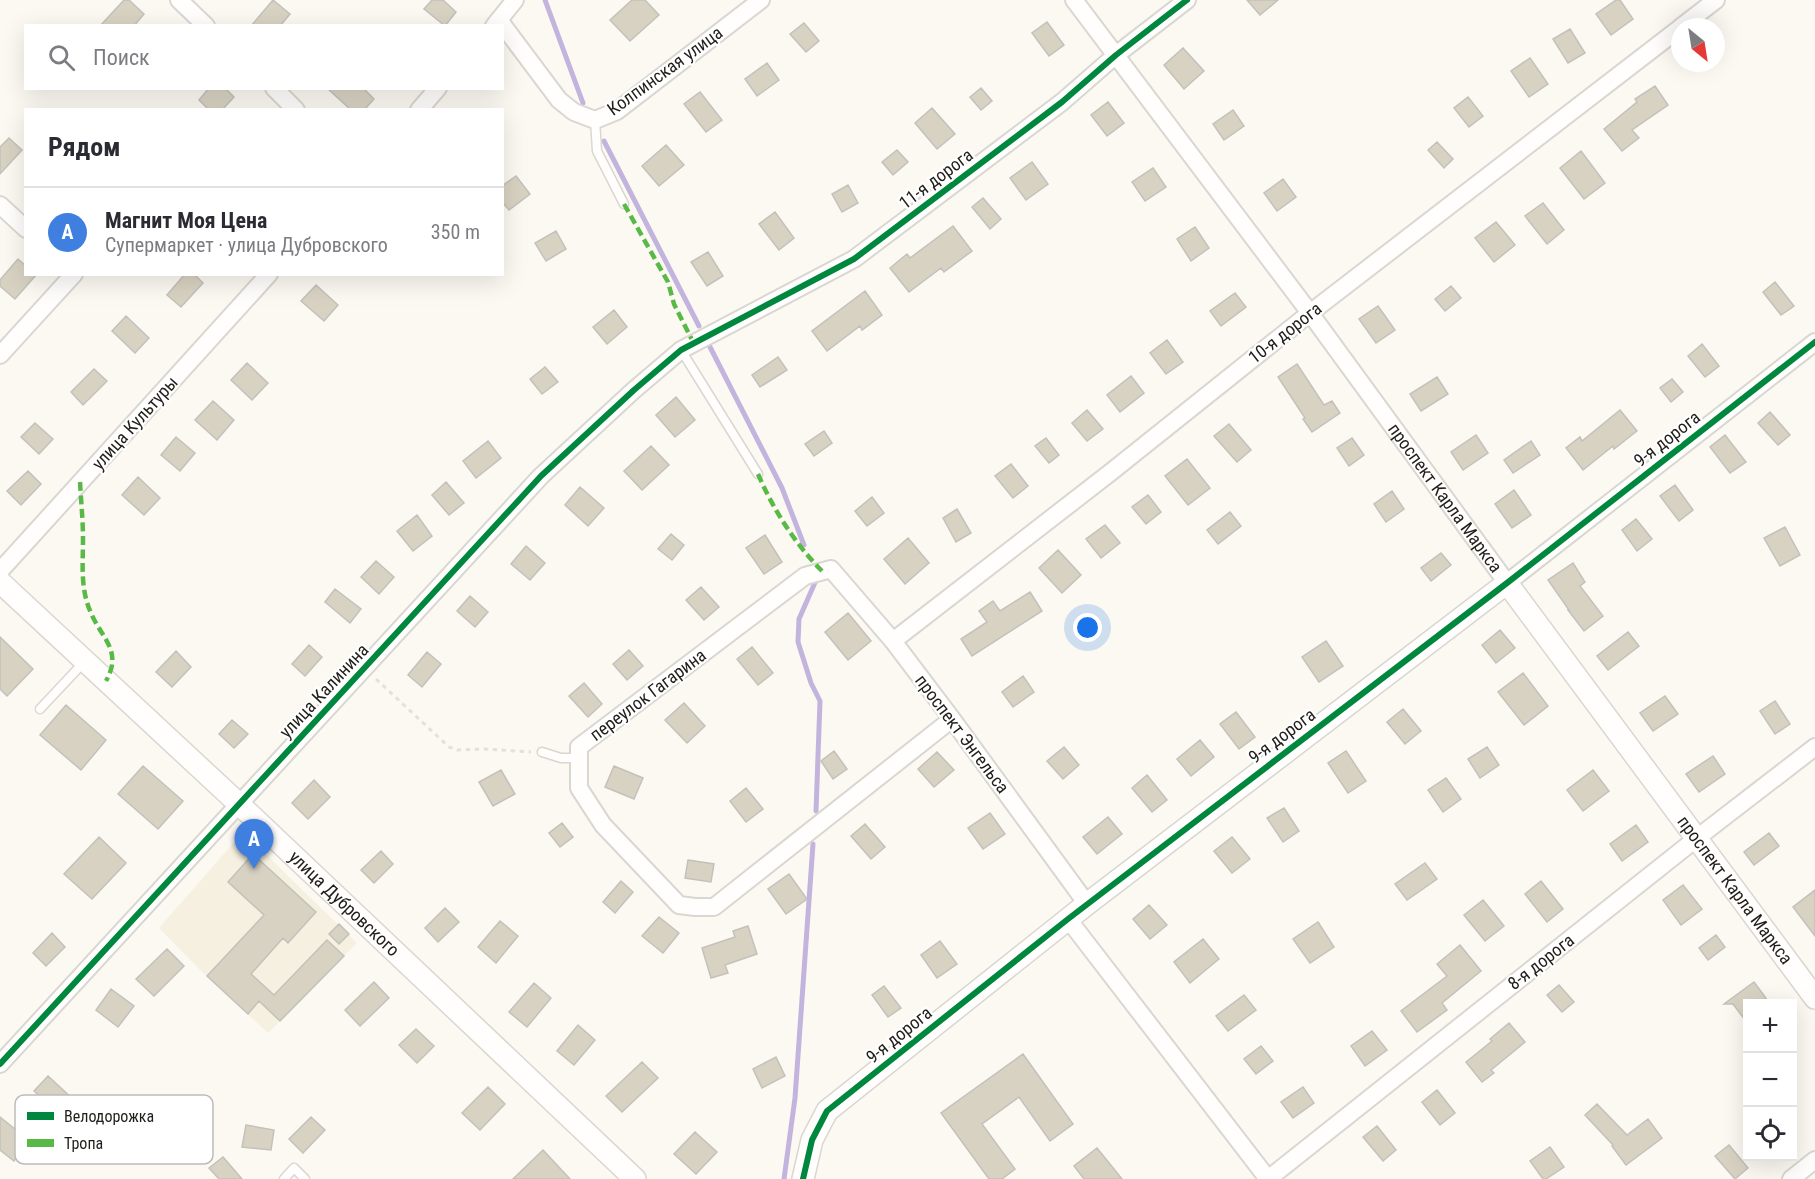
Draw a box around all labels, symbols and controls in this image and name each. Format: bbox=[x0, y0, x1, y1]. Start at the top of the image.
north arrow bbox=[1671, 18, 1725, 72]
street label: Колпинская улица bbox=[603, 22, 726, 119]
search box bbox=[24, 24, 504, 90]
icon: search bbox=[45, 41, 78, 74]
text: Поиск bbox=[93, 45, 150, 70]
text: Рядом bbox=[48, 132, 120, 162]
street label: 11-я дорога bbox=[895, 144, 977, 213]
text: Магнит Моя Цена bbox=[105, 208, 267, 233]
text: A bbox=[62, 220, 73, 244]
text: 350 m bbox=[431, 220, 480, 244]
text: Супермаркет · улица Дубровского bbox=[105, 233, 388, 257]
street label: 10-я дорога bbox=[1244, 298, 1325, 368]
street label: улица Культуры bbox=[87, 372, 182, 474]
street label: 9-я дорога bbox=[1629, 406, 1704, 471]
street label: проспект Карла Маркса bbox=[1384, 419, 1507, 576]
your location bbox=[1073, 613, 1102, 642]
street label: улица Калинина bbox=[275, 639, 373, 742]
street label: переулок Гагарина bbox=[586, 644, 710, 745]
street label: проспект Энгельса bbox=[911, 670, 1014, 797]
street label: 9-я дорога bbox=[1244, 704, 1319, 767]
street label: проспект Карла Маркса bbox=[1673, 811, 1797, 968]
pin: A bbox=[234, 820, 274, 869]
street label: улица Дубровского bbox=[285, 846, 404, 960]
street label: 8-я дорога bbox=[1503, 929, 1578, 994]
map controls bbox=[1743, 999, 1797, 1161]
button: + bbox=[1743, 999, 1797, 1053]
street label: 9-я дорога bbox=[862, 1002, 936, 1067]
button: − bbox=[1743, 1053, 1797, 1107]
legend bbox=[15, 1095, 213, 1164]
text: Велодорожка bbox=[64, 1107, 154, 1126]
button: locate bbox=[1743, 1107, 1797, 1161]
text: Тропа bbox=[64, 1134, 103, 1153]

